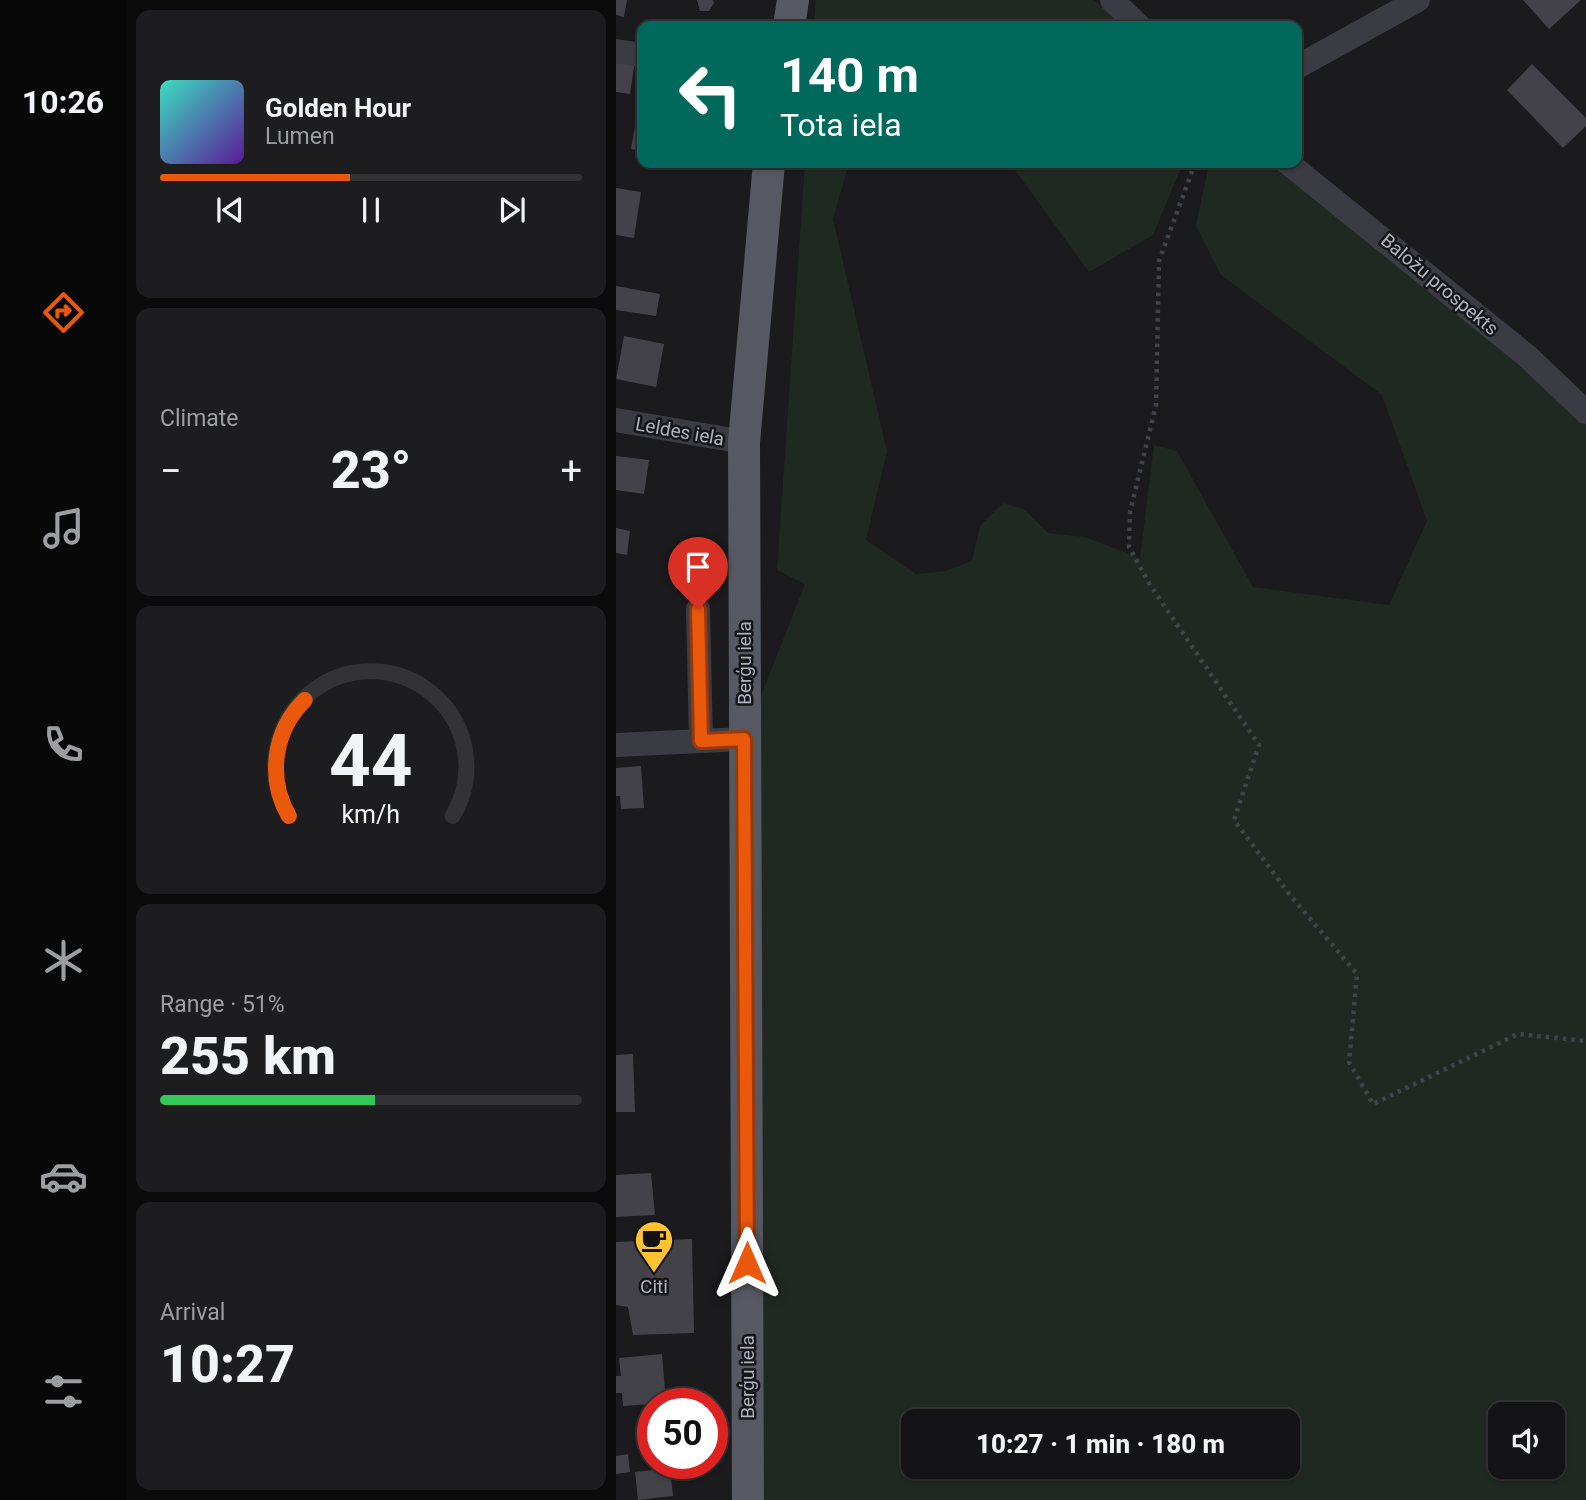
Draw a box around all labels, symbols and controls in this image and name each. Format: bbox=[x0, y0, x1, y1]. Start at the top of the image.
text: 140 m bbox=[780, 47, 919, 104]
icon: left bbox=[665, 49, 756, 140]
text: 10:26 bbox=[22, 83, 104, 121]
text: Golden Hour bbox=[265, 93, 411, 123]
text: Tota iela bbox=[780, 106, 902, 144]
text: Lumen bbox=[265, 123, 335, 150]
icon: previous bbox=[211, 191, 249, 229]
icon: pause bbox=[352, 191, 390, 229]
icon: next bbox=[493, 191, 531, 229]
street label: Baložu prospekts bbox=[1376, 229, 1503, 340]
icon: directions bbox=[39, 288, 88, 337]
text: Climate bbox=[160, 405, 239, 432]
street label: Leldes iela bbox=[634, 412, 726, 451]
text: 23° bbox=[331, 440, 411, 501]
text: − bbox=[160, 449, 182, 493]
text: + bbox=[560, 449, 582, 493]
icon: music bbox=[39, 504, 88, 553]
pin bbox=[668, 537, 728, 609]
icon: arrive bbox=[679, 548, 717, 586]
street label: Berģu iela bbox=[733, 621, 756, 705]
text: 44 bbox=[329, 718, 413, 804]
icon: phone bbox=[39, 720, 88, 769]
text: km/h bbox=[342, 800, 400, 829]
icon: climate bbox=[39, 936, 88, 985]
text: Range · 51% bbox=[160, 991, 285, 1018]
text: 255 km bbox=[160, 1026, 336, 1087]
icon: car bbox=[39, 1152, 88, 1201]
cafe icon: Citi bbox=[633, 1219, 675, 1274]
position arrow bbox=[710, 1226, 784, 1300]
place label: Citi bbox=[640, 1275, 668, 1298]
text: Arrival bbox=[160, 1299, 225, 1326]
text: 10:27 bbox=[160, 1334, 295, 1395]
street label: Berģu iela bbox=[736, 1335, 759, 1419]
icon: filters bbox=[39, 1367, 88, 1416]
speed limit sign: 50 bbox=[637, 1388, 728, 1479]
map controls bbox=[1488, 1402, 1565, 1479]
button: sound bbox=[1488, 1402, 1565, 1479]
text: 10:27 · 1 min · 180 m bbox=[976, 1429, 1225, 1459]

